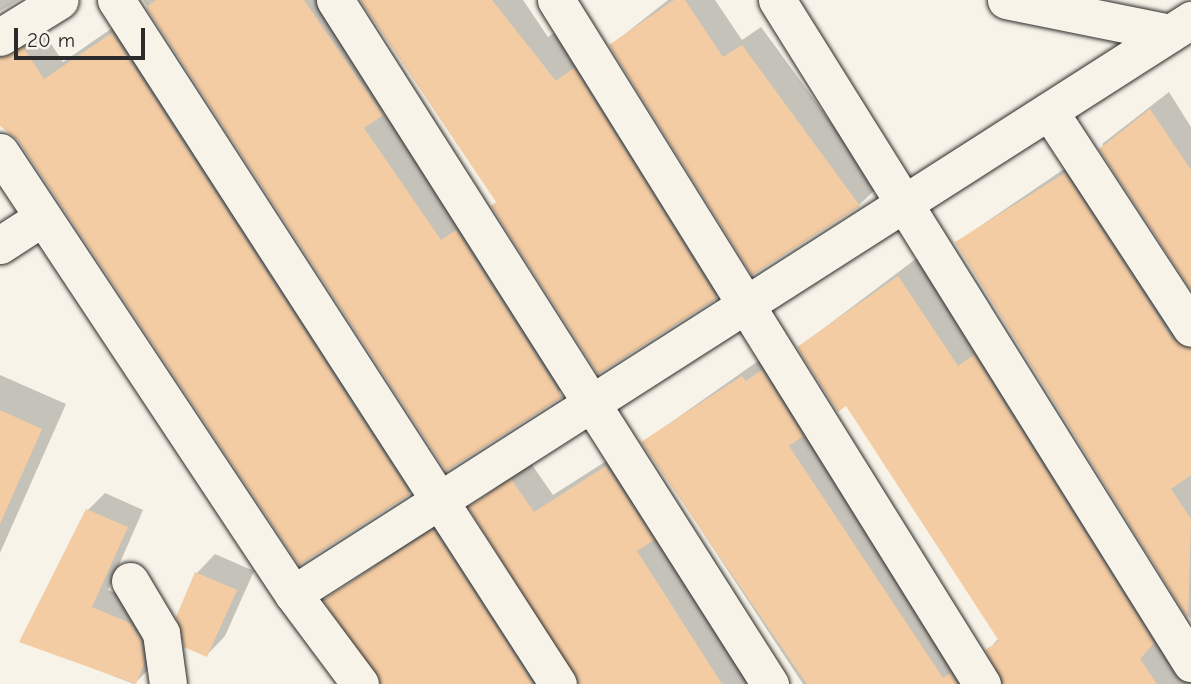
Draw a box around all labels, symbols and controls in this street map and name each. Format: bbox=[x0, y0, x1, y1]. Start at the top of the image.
scale bar bbox=[18, 14, 149, 58]
text: 20 m bbox=[27, 28, 75, 52]

